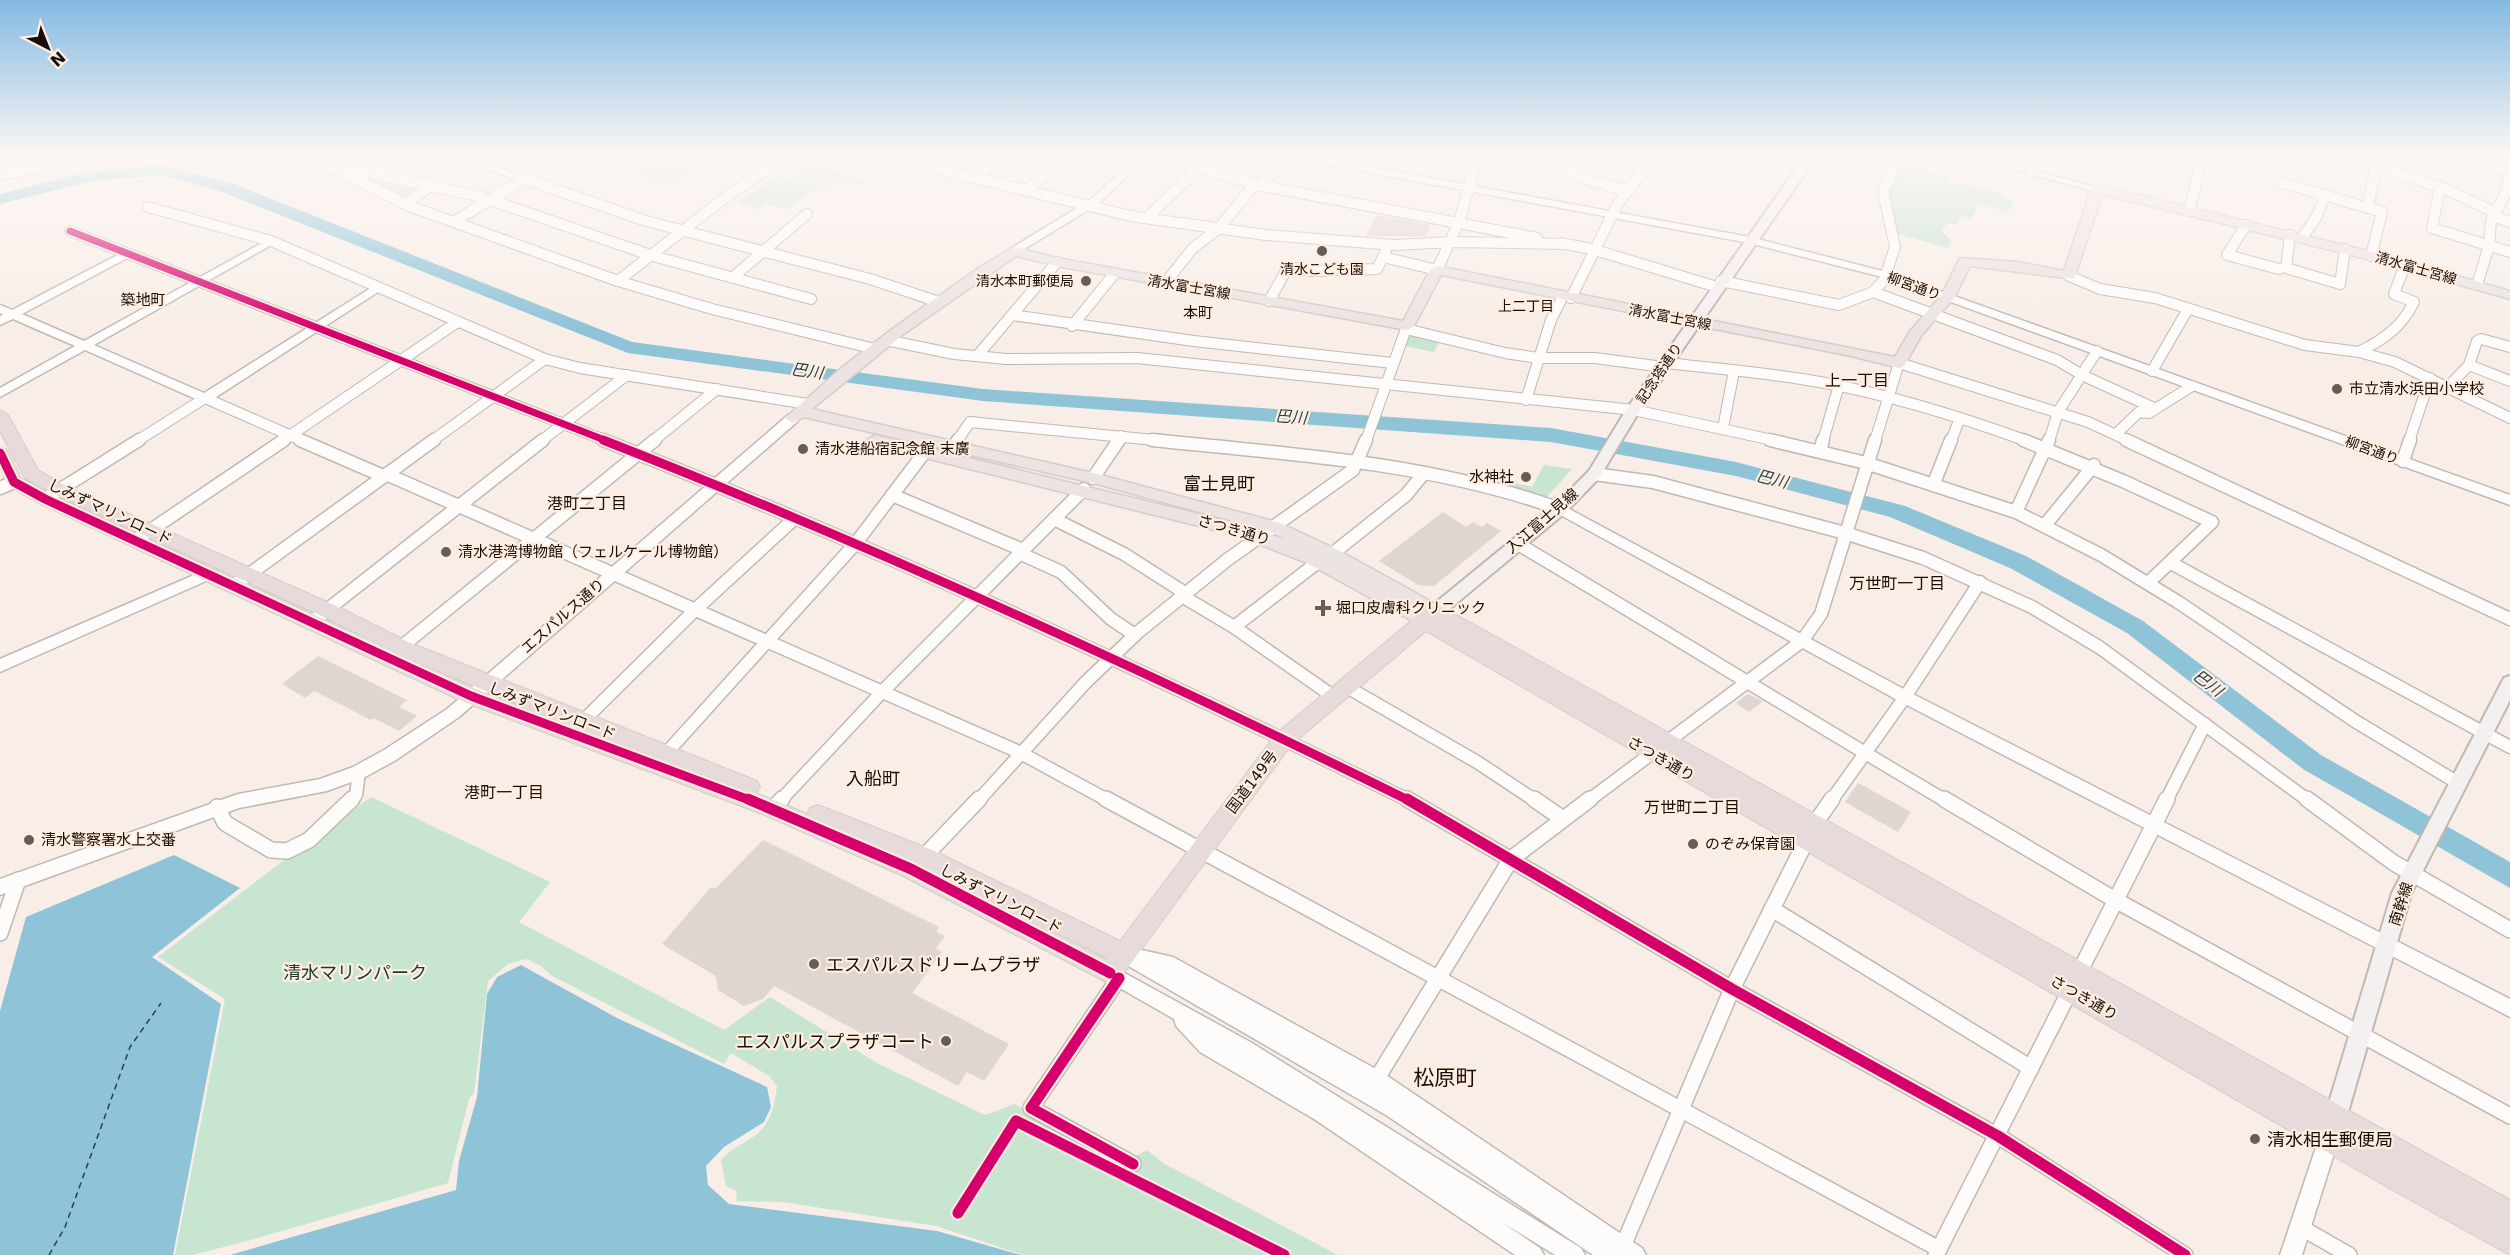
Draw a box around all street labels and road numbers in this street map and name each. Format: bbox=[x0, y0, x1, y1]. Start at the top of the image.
street label: 清水富士宮線 bbox=[2373, 249, 2459, 287]
street label: 柳宮通り bbox=[1885, 269, 1943, 303]
street label: 清水富士宮線 bbox=[1146, 272, 1232, 302]
street label: 清水富士宮線 bbox=[1627, 301, 1713, 333]
street label: 記念塔通り bbox=[1633, 340, 1685, 406]
street label: 柳宮通り bbox=[2343, 433, 2401, 467]
street label: しみずマリンロード bbox=[45, 475, 175, 549]
street label: 入江富士見線 bbox=[1502, 485, 1582, 557]
street label: さつき通り bbox=[1195, 511, 1273, 549]
street label: エスパルス通り bbox=[517, 575, 609, 657]
street label: しみずマリンロード bbox=[486, 678, 618, 744]
street label: さつき通り bbox=[1624, 732, 1698, 786]
street label: 国道149号 bbox=[1223, 747, 1281, 817]
street label: しみずマリンロード bbox=[937, 860, 1065, 938]
street label: 南幹線 bbox=[2385, 880, 2417, 928]
street label: さつき通り bbox=[2047, 971, 2121, 1025]

